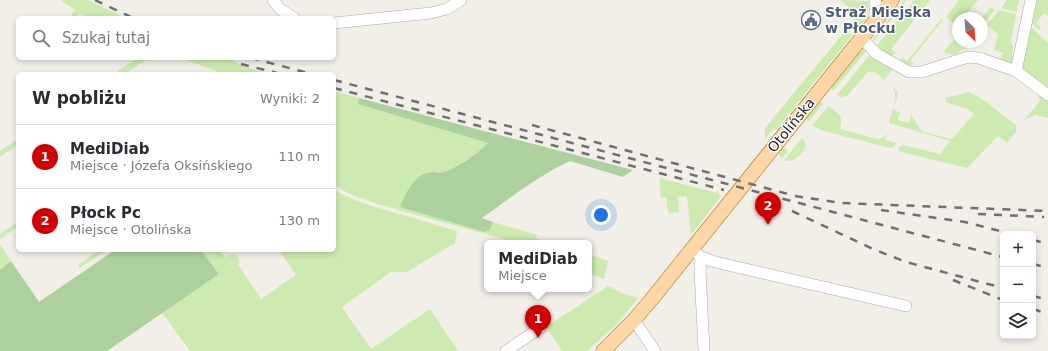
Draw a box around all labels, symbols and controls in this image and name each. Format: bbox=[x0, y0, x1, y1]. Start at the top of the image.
place label: Straż Miejska w Płocku bbox=[825, 4, 931, 36]
public building icon: Straż Miejska w Płocku bbox=[800, 9, 822, 31]
north arrow bbox=[952, 12, 988, 48]
search box bbox=[16, 16, 336, 60]
icon: search bbox=[30, 27, 52, 49]
text: Szukaj tutaj bbox=[62, 29, 150, 47]
text: W pobliżu bbox=[32, 88, 126, 108]
text: Wyniki: 2 bbox=[260, 91, 320, 106]
street label: Otolińska bbox=[764, 95, 818, 155]
text: MediDiab bbox=[70, 140, 149, 158]
text: 1 bbox=[40, 149, 50, 164]
text: 110 m bbox=[278, 149, 320, 164]
text: Miejsce · Józefa Oksińskiego bbox=[70, 158, 253, 173]
pin: 2 bbox=[755, 192, 781, 225]
text: Płock Pc bbox=[70, 204, 141, 222]
your location bbox=[591, 205, 611, 225]
text: 2 bbox=[40, 213, 50, 228]
text: 130 m bbox=[278, 213, 320, 228]
text: Miejsce · Otolińska bbox=[70, 222, 192, 237]
map controls bbox=[1000, 231, 1036, 339]
button: + bbox=[1000, 231, 1036, 267]
popup bbox=[484, 240, 592, 292]
text: MediDiab bbox=[498, 250, 578, 268]
button: − bbox=[1000, 267, 1036, 303]
text: Miejsce bbox=[498, 268, 547, 283]
button: layers bbox=[1000, 303, 1036, 339]
pin: 1 bbox=[525, 305, 551, 338]

